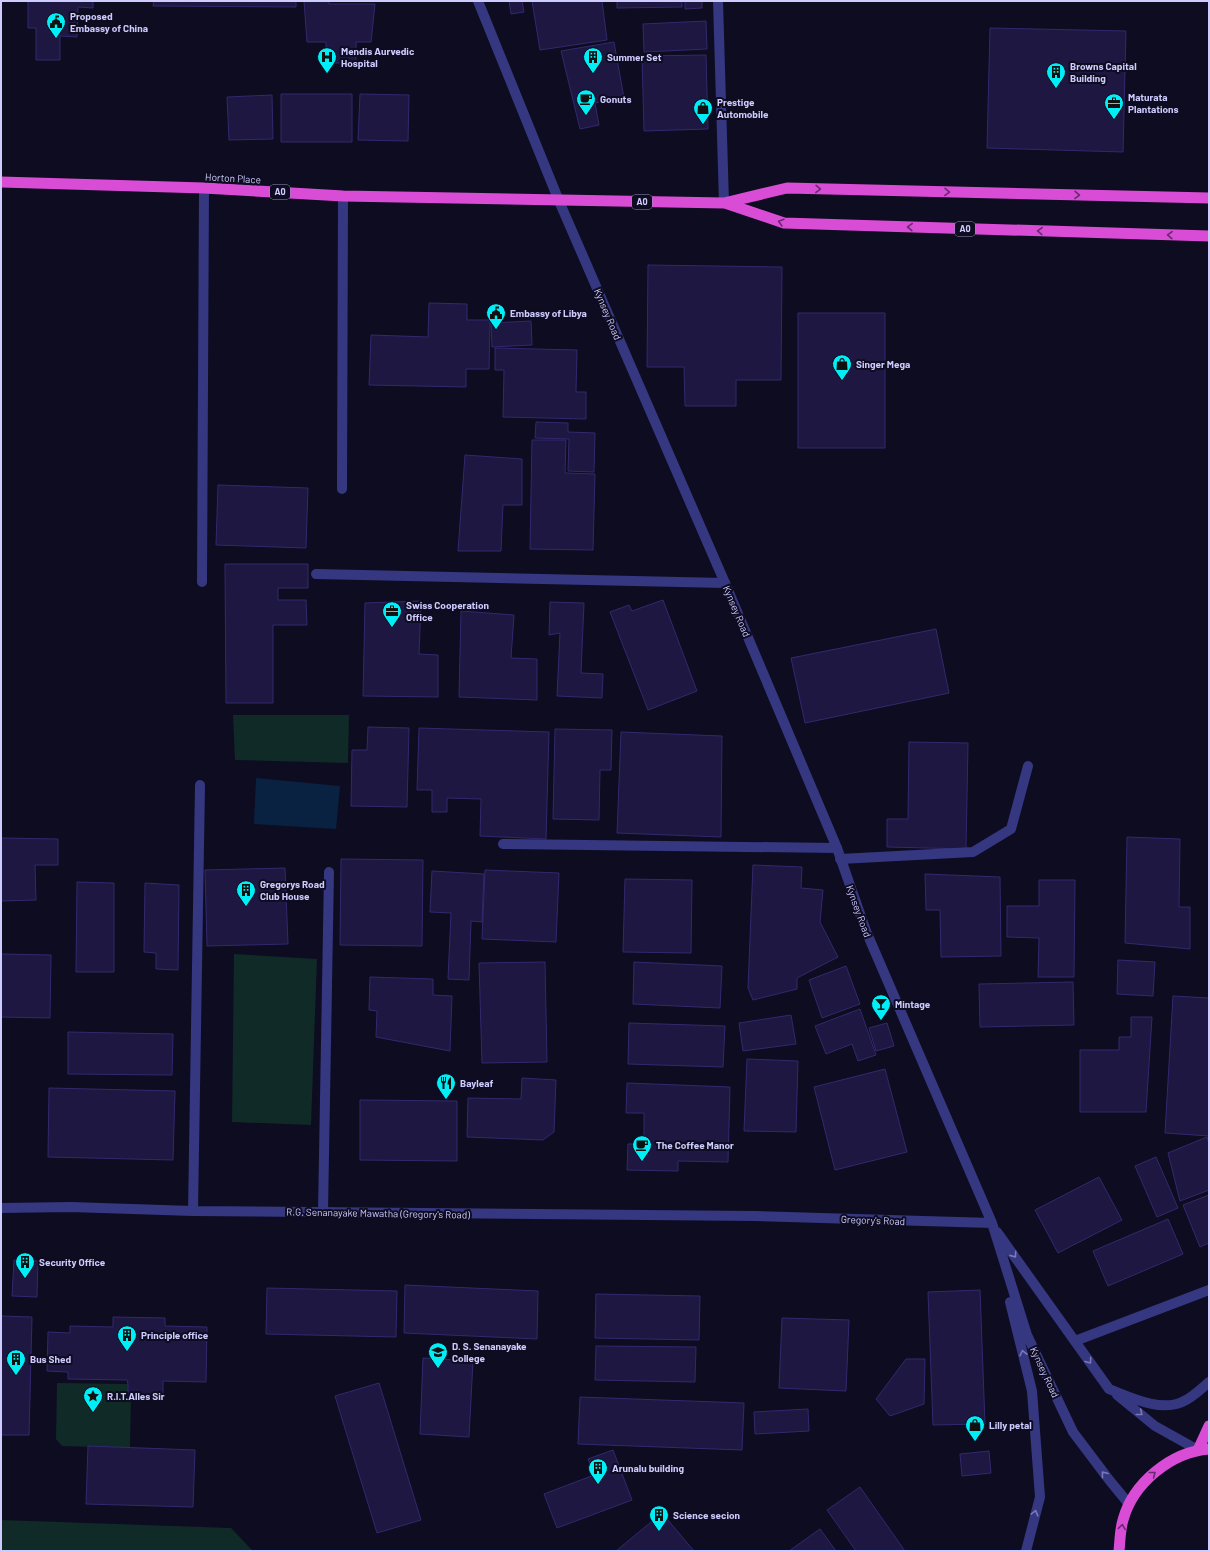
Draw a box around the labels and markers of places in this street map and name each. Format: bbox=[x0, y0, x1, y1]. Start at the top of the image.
place label: Proposed Embassy of China bbox=[70, 10, 148, 34]
public building icon: Proposed Embassy of China bbox=[45, 11, 67, 39]
place label: Mendis Aurvedic Hospital bbox=[341, 45, 415, 69]
hospital icon: Mendis Aurvedic Hospital bbox=[316, 46, 338, 74]
building icon: Summer Set bbox=[582, 46, 604, 74]
place label: Summer Set bbox=[607, 51, 662, 63]
place label: Browns Capital Building bbox=[1070, 60, 1137, 84]
building icon: Browns Capital Building bbox=[1045, 61, 1067, 89]
cafe icon: Gonuts bbox=[575, 88, 597, 116]
place label: Maturata Plantations bbox=[1128, 91, 1179, 115]
office icon: Maturata Plantations bbox=[1103, 92, 1125, 120]
place label: Gonuts bbox=[600, 93, 631, 105]
place label: Prestige Automobile bbox=[717, 96, 769, 120]
shop icon: Prestige Automobile bbox=[692, 97, 714, 125]
public building icon: Embassy of Libya bbox=[485, 302, 507, 330]
place label: Embassy of Libya bbox=[510, 307, 587, 319]
shop icon: Singer Mega bbox=[831, 353, 853, 381]
place label: Singer Mega bbox=[856, 358, 910, 370]
place label: Swiss Cooperation Office bbox=[406, 599, 489, 623]
office icon: Swiss Cooperation Office bbox=[381, 600, 403, 628]
place label: Gregorys Road Club House bbox=[260, 878, 325, 902]
building icon: Gregorys Road Club House bbox=[235, 879, 257, 907]
bar icon: Mintage bbox=[870, 993, 892, 1021]
place label: Mintage bbox=[895, 998, 931, 1010]
restaurant icon: Bayleaf bbox=[435, 1072, 457, 1100]
place label: Bayleaf bbox=[460, 1077, 493, 1089]
cafe icon: The Coffee Manor bbox=[631, 1134, 653, 1162]
place label: The Coffee Manor bbox=[656, 1139, 734, 1151]
building icon: Security Office bbox=[14, 1251, 36, 1279]
place label: Security Office bbox=[39, 1256, 106, 1268]
building icon: Principle office bbox=[116, 1324, 138, 1352]
place label: Principle office bbox=[141, 1329, 209, 1341]
place label: D. S. Senanayake College bbox=[452, 1340, 527, 1364]
school or university icon: D. S. Senanayake College bbox=[427, 1341, 449, 1369]
building icon: Bus Shed bbox=[5, 1348, 27, 1376]
place label: Bus Shed bbox=[30, 1353, 71, 1365]
place icon: R.I.T.Alles Sir bbox=[82, 1385, 104, 1413]
place label: R.I.T.Alles Sir bbox=[107, 1390, 165, 1402]
shop icon: Lilly petal bbox=[964, 1414, 986, 1442]
place label: Lilly petal bbox=[989, 1419, 1032, 1431]
building icon: Arunalu building bbox=[587, 1457, 609, 1485]
place label: Arunalu building bbox=[612, 1462, 684, 1474]
building icon: Science secion bbox=[648, 1504, 670, 1532]
place label: Science secion bbox=[673, 1509, 740, 1521]

